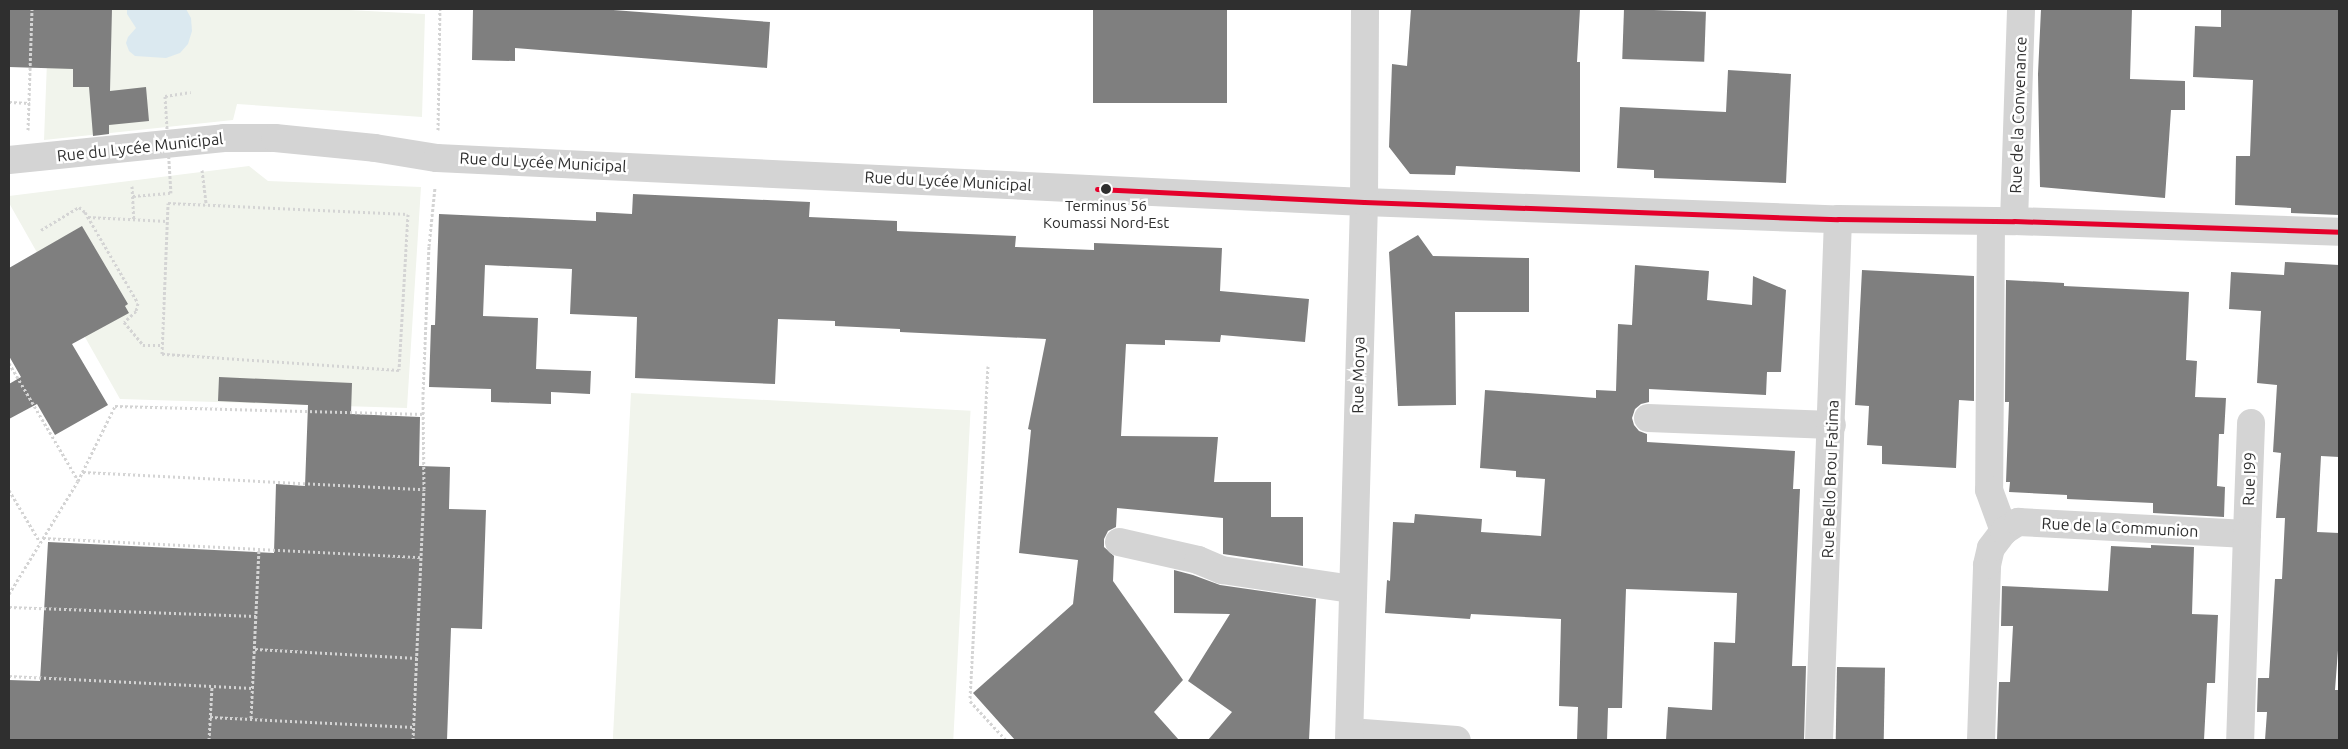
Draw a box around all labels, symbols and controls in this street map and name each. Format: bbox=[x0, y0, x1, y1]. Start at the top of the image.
street label: Rue de la Convenance bbox=[2006, 36, 2030, 194]
street label: Rue du Lycée Municipal bbox=[56, 129, 224, 165]
street label: Rue du Lycée Municipal bbox=[459, 148, 627, 176]
street label: Rue du Lycée Municipal bbox=[864, 167, 1032, 195]
marker: Terminus 56 Koumassi Nord-Est bbox=[1101, 184, 1111, 194]
place label: Terminus 56 Koumassi Nord-Est bbox=[1043, 196, 1169, 231]
street label: Rue Morya bbox=[1348, 336, 1368, 414]
street label: Rue Bello Brou Fatima bbox=[1818, 399, 1842, 559]
street label: Rue I99 bbox=[2238, 452, 2260, 506]
street label: Rue de la Communion bbox=[2041, 513, 2199, 541]

